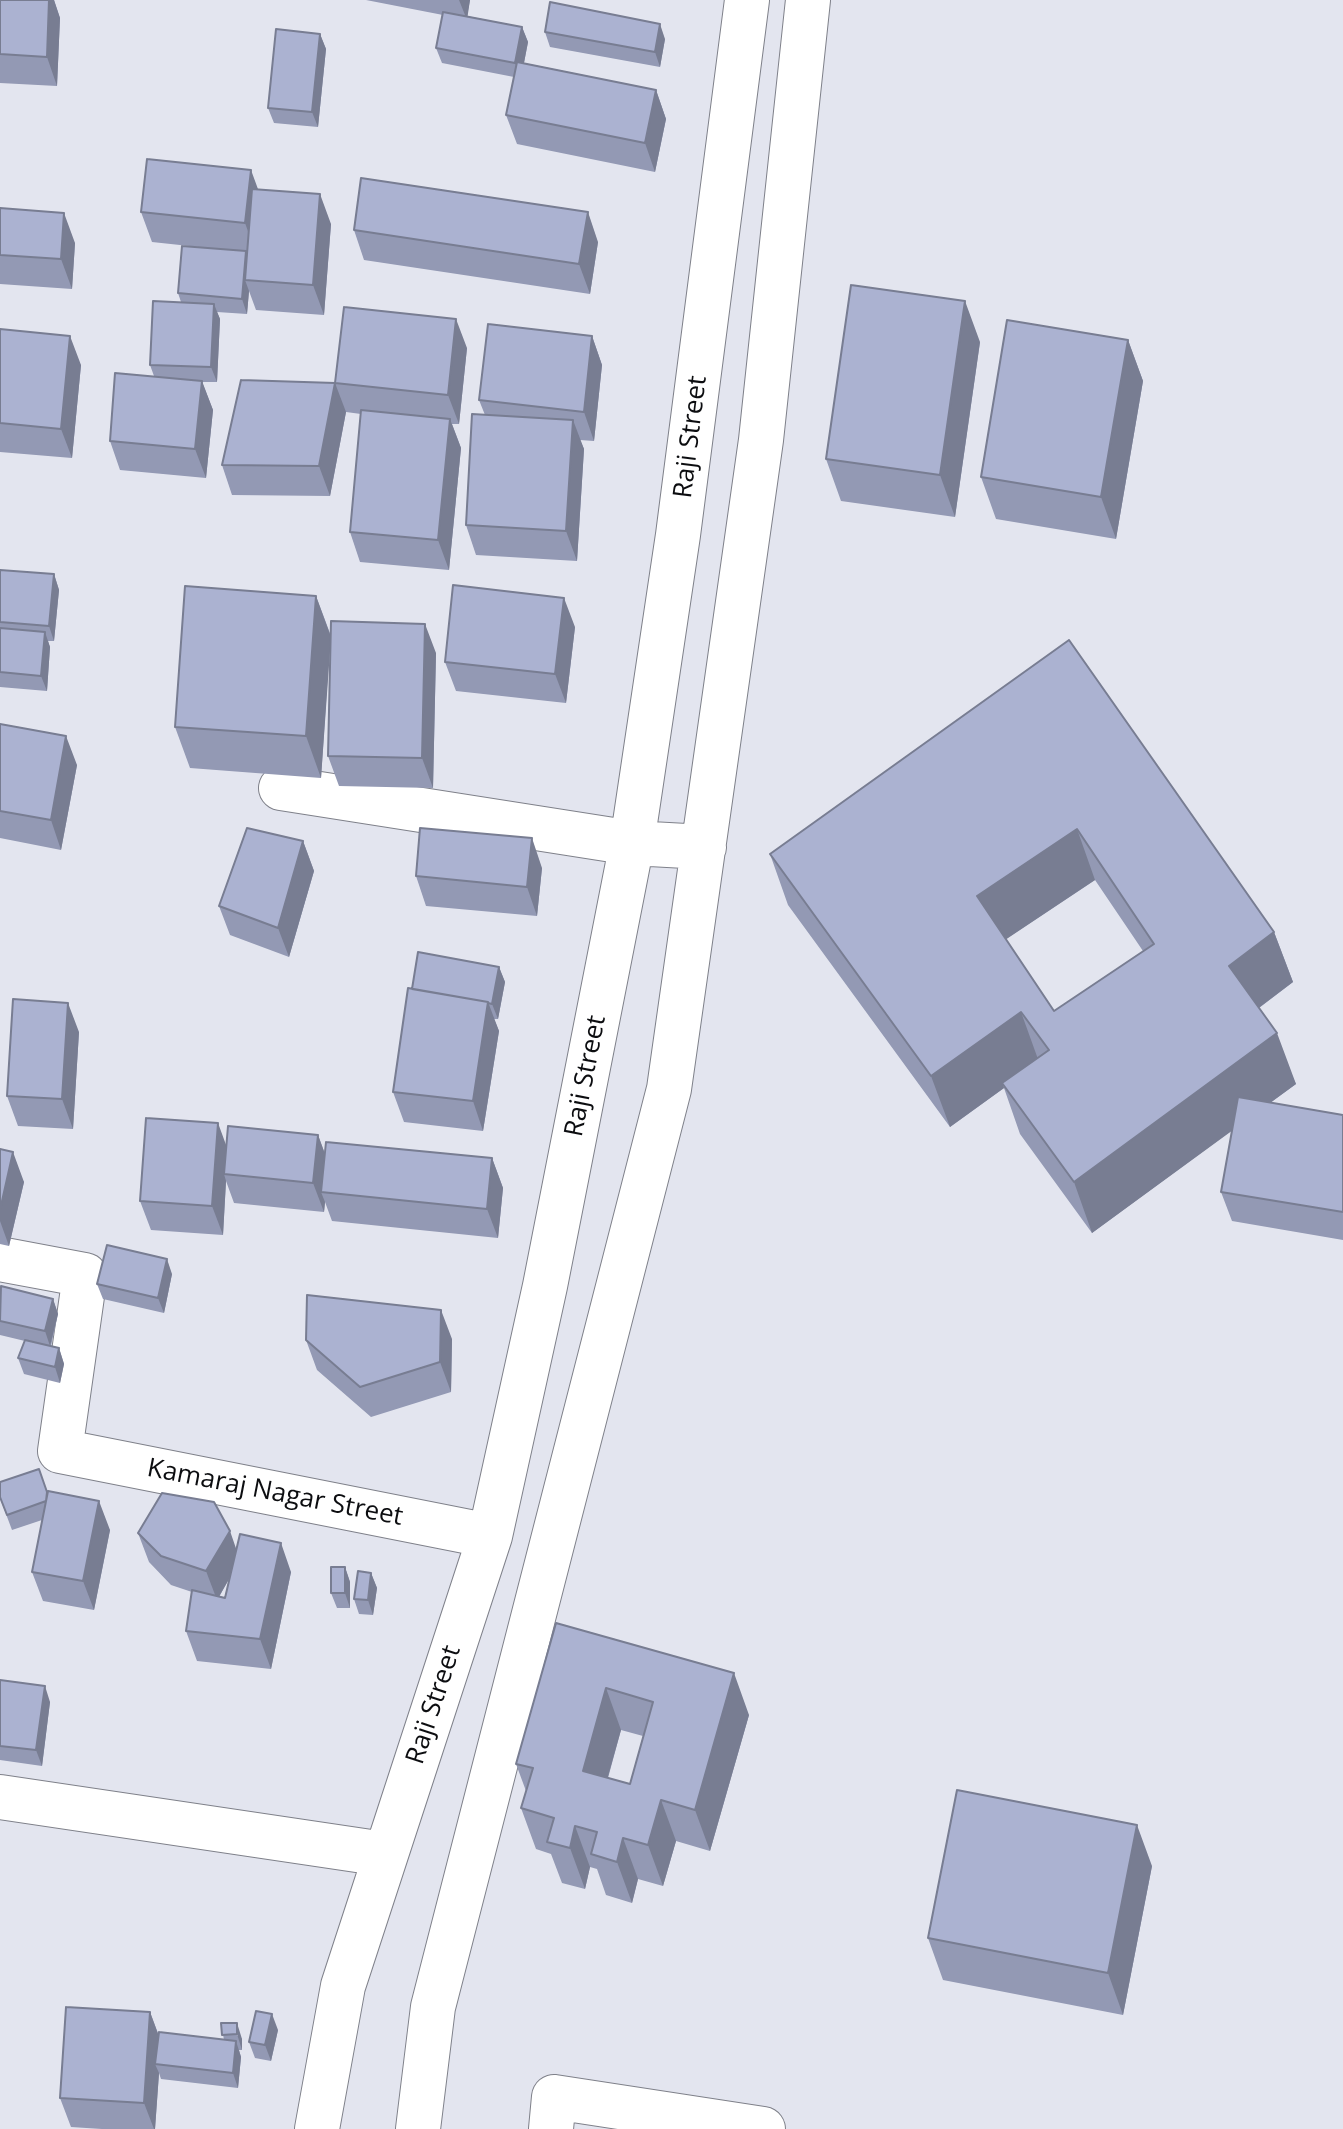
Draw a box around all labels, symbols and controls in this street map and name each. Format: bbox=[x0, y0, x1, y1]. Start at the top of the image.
street label: Raji Street bbox=[668, 374, 714, 500]
street label: Raji Street bbox=[559, 1013, 613, 1139]
street label: Kamaraj Nagar Street bbox=[144, 1453, 406, 1533]
street label: Raji Street bbox=[400, 1642, 468, 1768]

